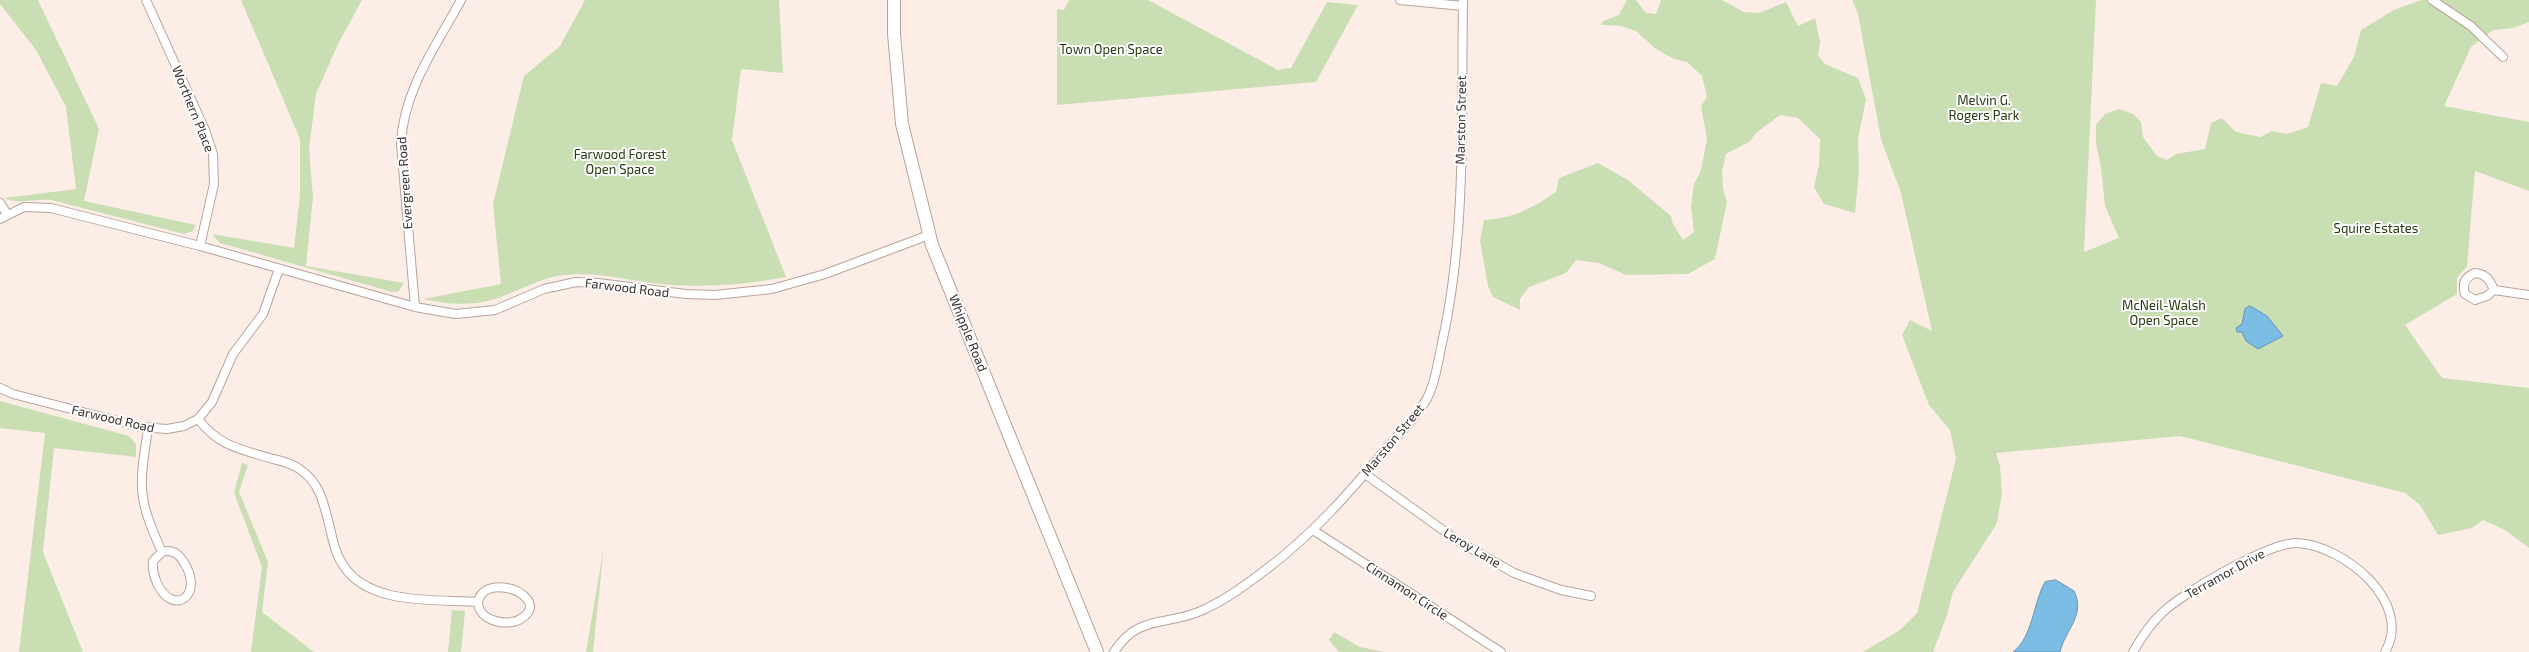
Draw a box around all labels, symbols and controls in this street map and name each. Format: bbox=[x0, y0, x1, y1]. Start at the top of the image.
park label: Town Open Space bbox=[1059, 42, 1163, 58]
street label: Worthern Place bbox=[169, 64, 217, 154]
street label: Marston Street bbox=[1452, 75, 1470, 165]
park label: Melvin G. Rogers Park bbox=[1949, 93, 2019, 124]
street label: Evergreen Road bbox=[394, 136, 416, 230]
park label: Farwood Forest Open Space bbox=[574, 147, 666, 178]
park label: Squire Estates bbox=[2334, 221, 2418, 237]
street label: Farwood Road bbox=[584, 275, 670, 301]
street label: Whipple Road bbox=[945, 292, 991, 374]
park label: McNeil-Walsh Open Space bbox=[2122, 298, 2206, 329]
street label: Marston Street bbox=[1358, 401, 1428, 479]
street label: Farwood Road bbox=[70, 402, 156, 436]
street label: Leroy Lane bbox=[1441, 525, 1503, 571]
street label: Terramor Drive bbox=[2183, 546, 2267, 602]
street label: Cinnamon Circle bbox=[1363, 559, 1451, 623]

